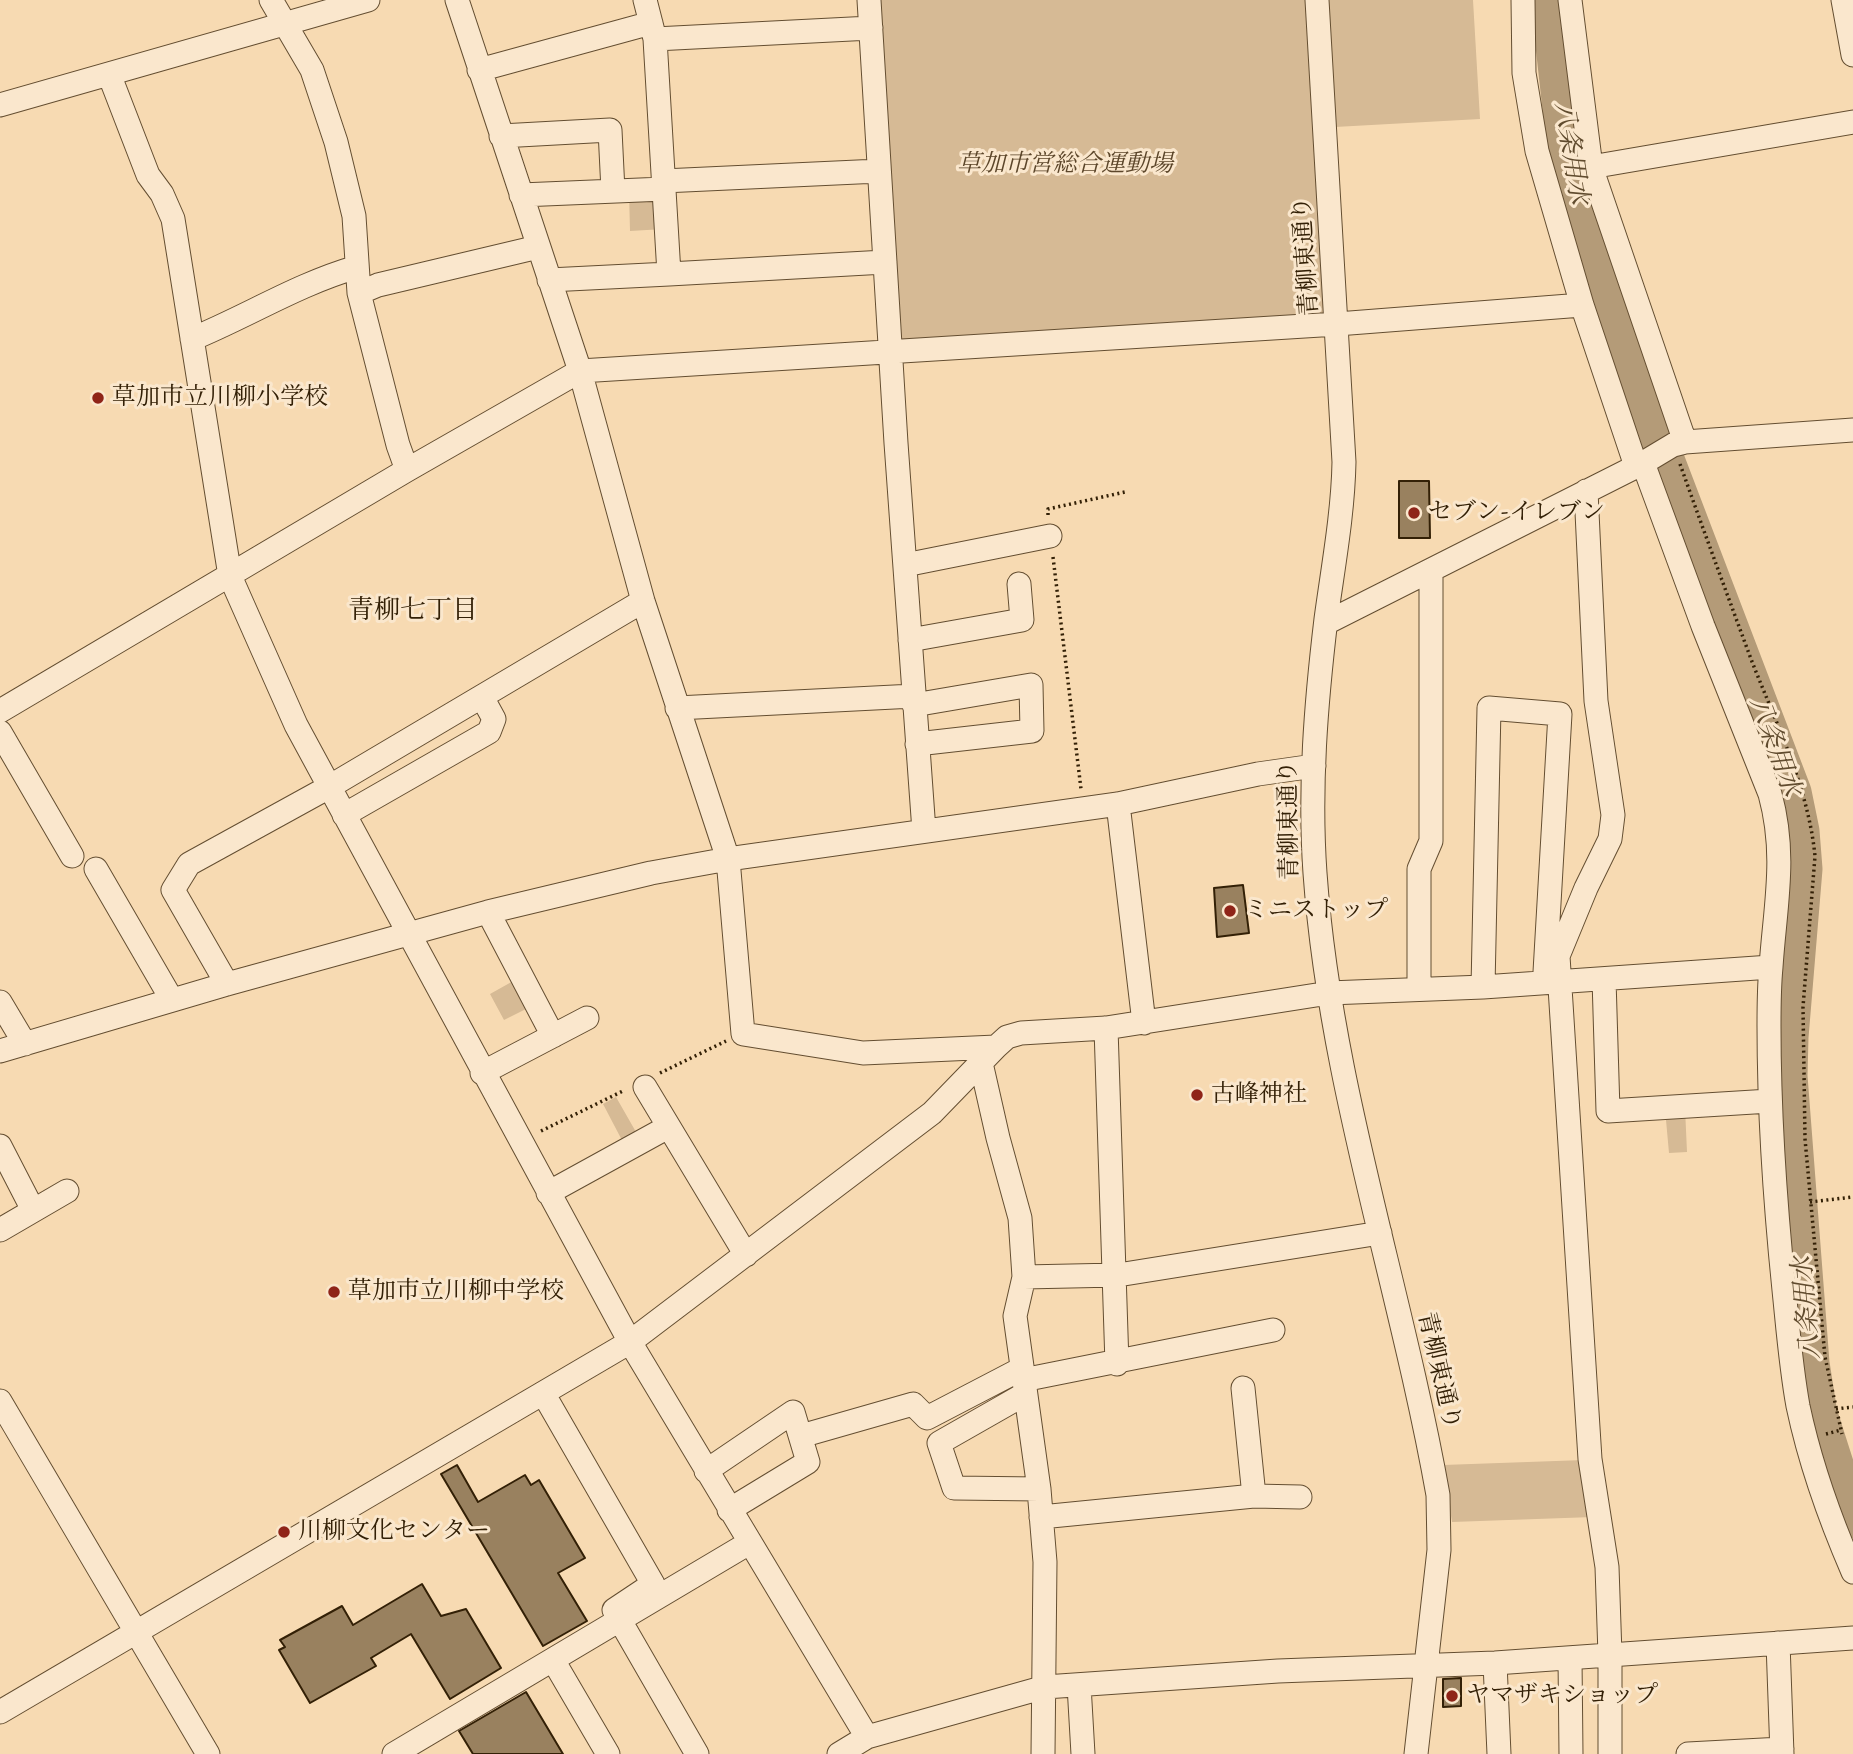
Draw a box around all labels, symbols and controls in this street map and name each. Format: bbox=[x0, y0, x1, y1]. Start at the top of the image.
water label: 八条用水 bbox=[1546, 99, 1594, 207]
park label: 草加市営総合運動場 bbox=[957, 151, 1173, 179]
street label: 青柳東通り bbox=[1288, 195, 1326, 317]
place label: 草加市立川柳小学校 bbox=[112, 384, 328, 412]
marker: 草加市立川柳小学校 bbox=[90, 390, 106, 406]
place label: セブン-イレブン bbox=[1428, 499, 1605, 527]
marker: セブン-イレブン bbox=[1406, 505, 1422, 521]
district label: 青柳七丁目 bbox=[348, 596, 478, 628]
water label: 八条用水 bbox=[1742, 693, 1806, 801]
street label: 青柳東通り bbox=[1275, 760, 1305, 880]
place label: ミニストップ bbox=[1244, 897, 1388, 925]
marker: ミニストップ bbox=[1222, 903, 1238, 919]
place label: 古峰神社 bbox=[1211, 1081, 1307, 1109]
marker: 古峰神社 bbox=[1189, 1087, 1205, 1103]
water label: 八条用水 bbox=[1788, 1255, 1828, 1361]
place label: 草加市立川柳中学校 bbox=[348, 1278, 564, 1306]
marker: 草加市立川柳中学校 bbox=[326, 1284, 342, 1300]
street label: 青柳東通り bbox=[1410, 1309, 1466, 1433]
place label: 川柳文化センター bbox=[298, 1518, 490, 1546]
marker: 川柳文化センター bbox=[276, 1524, 292, 1540]
place label: ヤマザキショップ bbox=[1466, 1682, 1658, 1710]
marker: ヤマザキショップ bbox=[1444, 1688, 1460, 1704]

